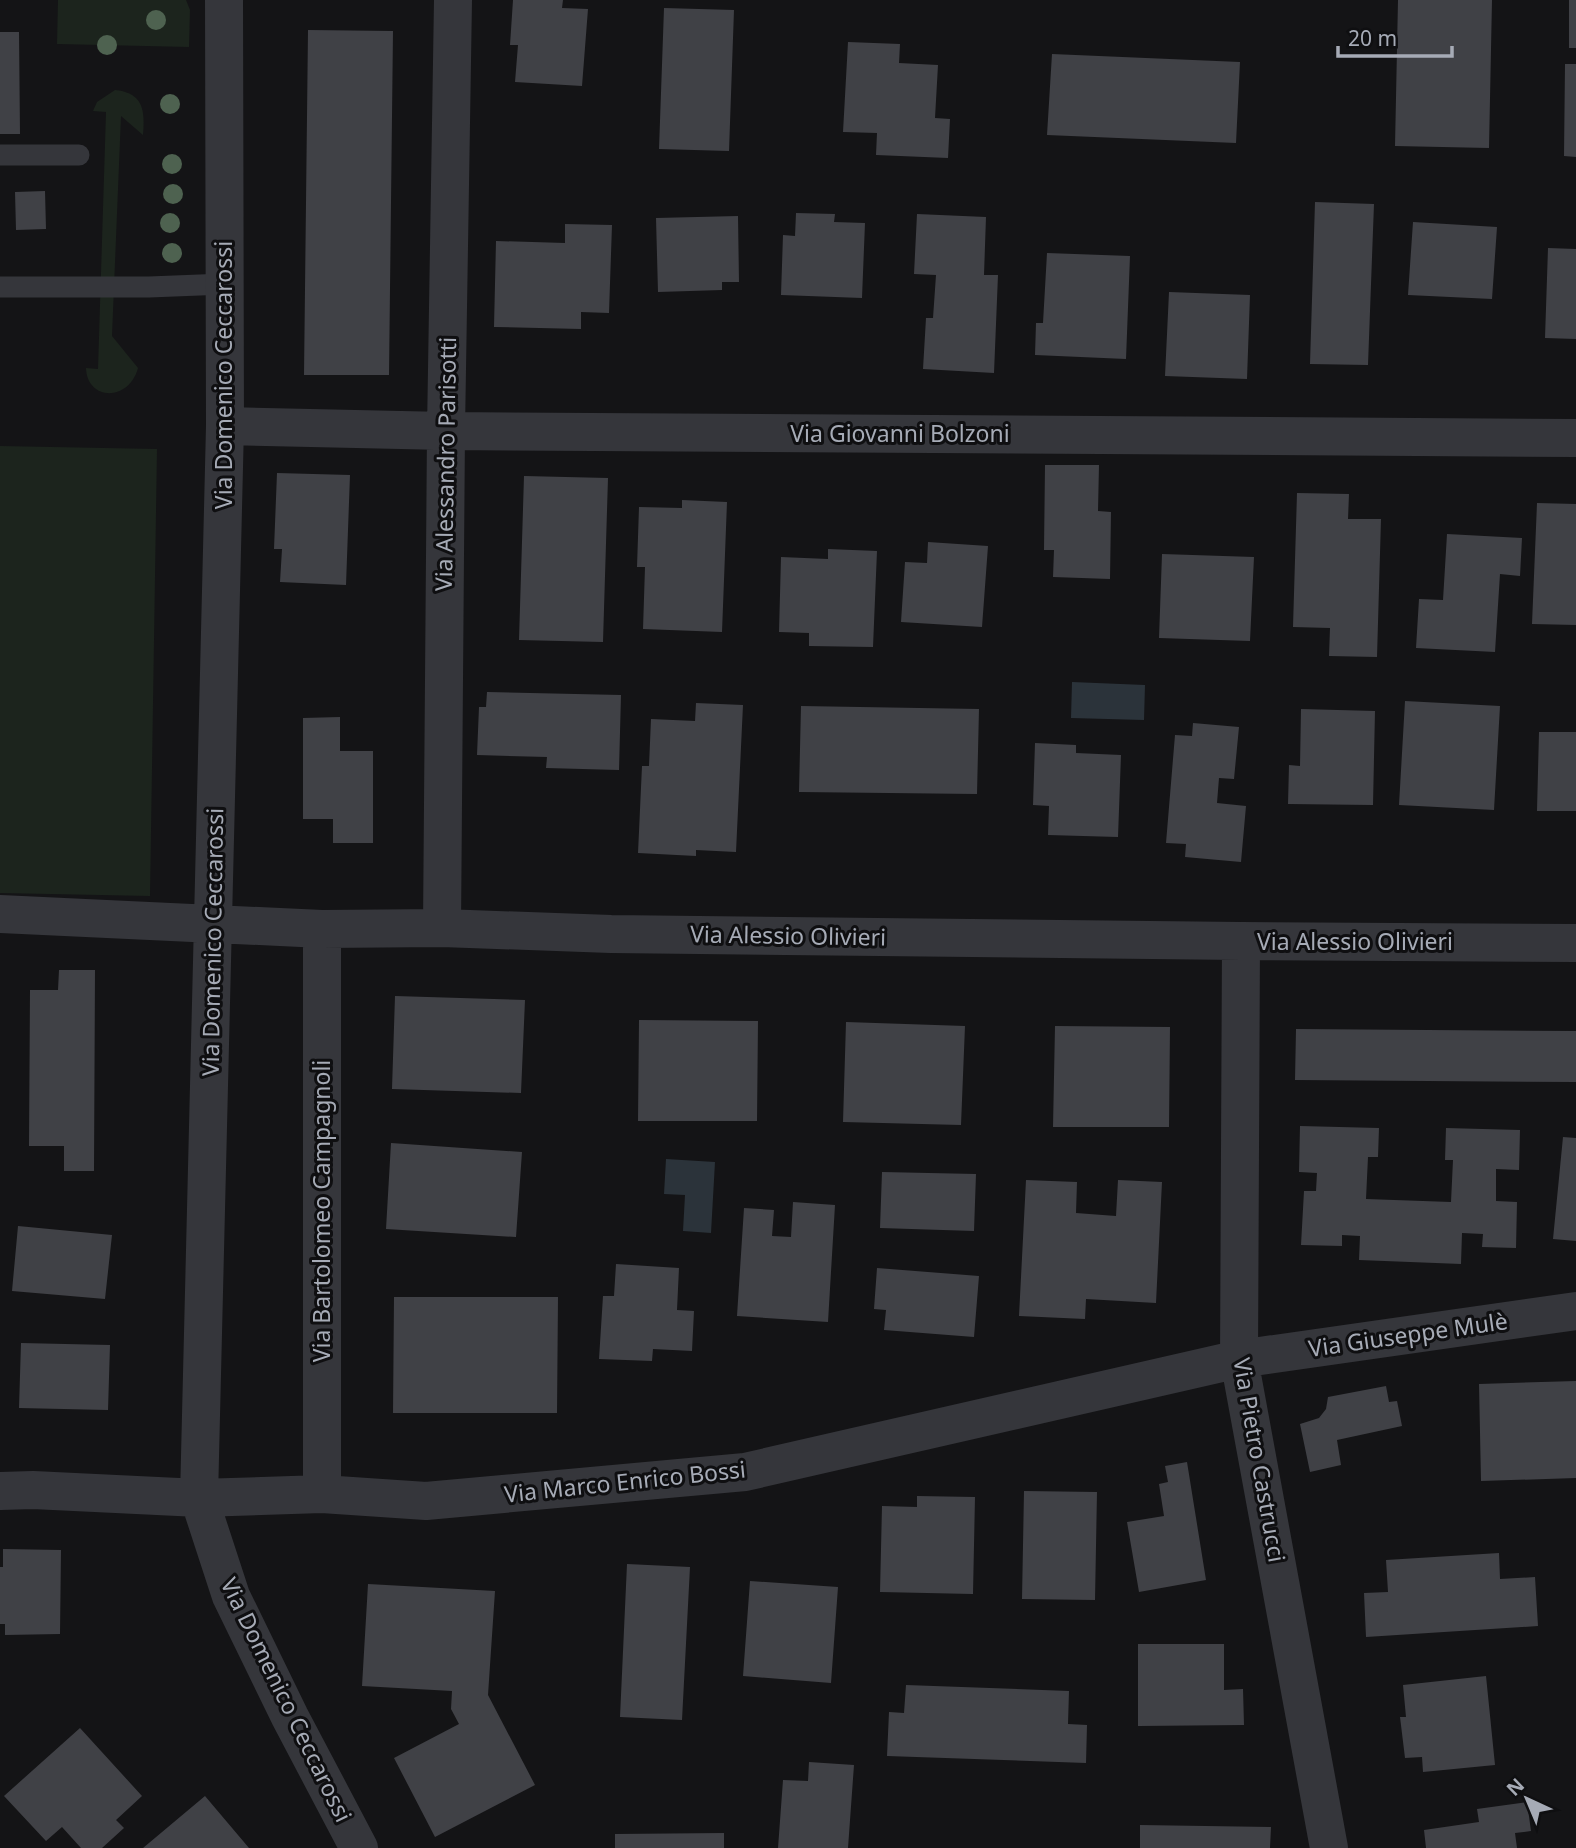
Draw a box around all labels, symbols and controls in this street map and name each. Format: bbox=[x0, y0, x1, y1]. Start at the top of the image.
scale bar bbox=[1338, 14, 1452, 58]
text: 20 m bbox=[1348, 24, 1397, 52]
street label: Via Domenico Ceccarossi bbox=[207, 241, 239, 509]
street label: Via Alessandro Parisotti bbox=[427, 337, 463, 591]
street label: Via Giovanni Bolzoni bbox=[790, 417, 1010, 449]
street label: Via Domenico Ceccarossi bbox=[194, 808, 230, 1076]
street label: Via Alessio Olivieri bbox=[690, 917, 886, 953]
street label: Via Alessio Olivieri bbox=[1257, 925, 1453, 957]
street label: Via Bartolomeo Campagnoli bbox=[305, 1060, 337, 1362]
street label: Via Giuseppe Mulè bbox=[1306, 1304, 1509, 1364]
street label: Via Pietro Castrucci bbox=[1226, 1355, 1294, 1565]
street label: Via Marco Enrico Bossi bbox=[503, 1452, 747, 1510]
street label: Via Domenico Ceccarossi bbox=[214, 1572, 360, 1827]
north arrow bbox=[1492, 1764, 1562, 1834]
text: N bbox=[1501, 1772, 1530, 1801]

